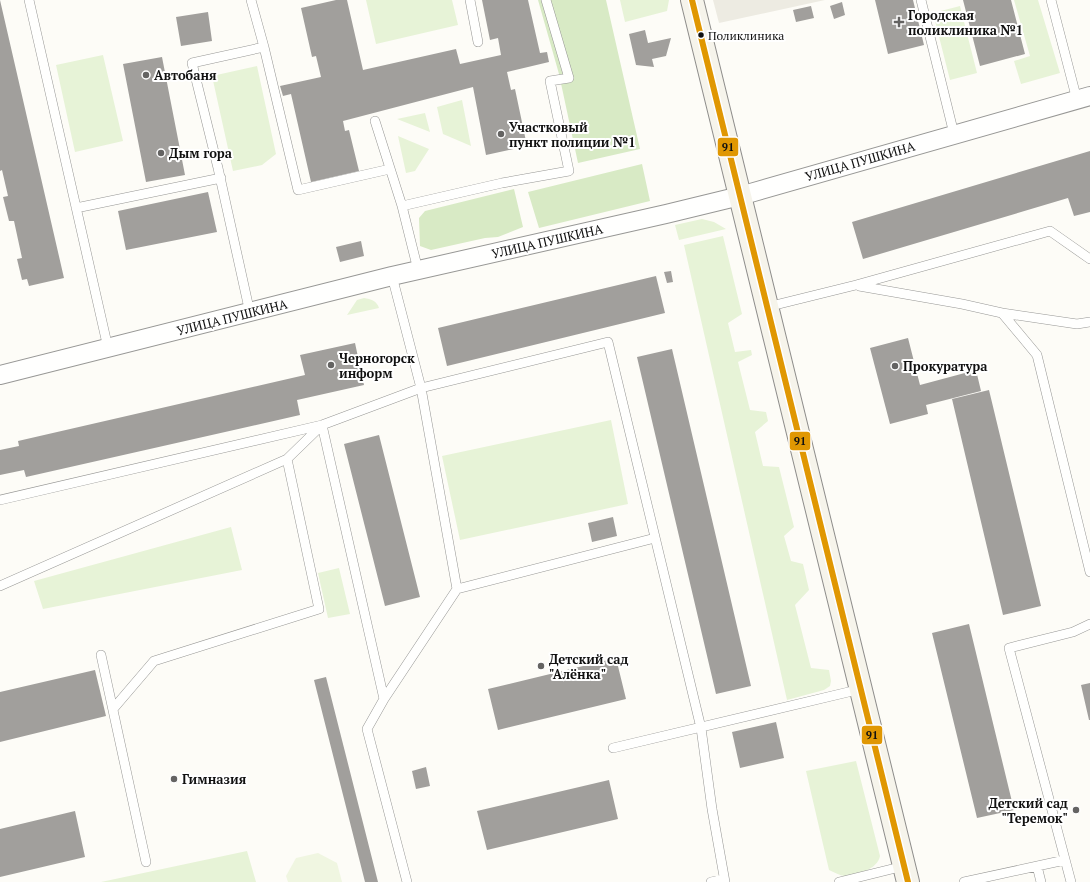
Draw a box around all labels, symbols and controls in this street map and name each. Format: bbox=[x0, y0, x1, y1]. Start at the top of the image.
place label: Городская поликлиника №1 bbox=[908, 6, 1023, 39]
marker: Городская поликлиника №1 bbox=[893, 16, 905, 28]
place label: Поликлиника bbox=[708, 28, 784, 43]
marker: Поликлиника bbox=[696, 30, 706, 40]
place label: Автобаня bbox=[154, 66, 217, 84]
marker: Автобаня bbox=[141, 70, 151, 80]
place label: Участковый пункт полиции №1 bbox=[509, 118, 636, 151]
marker: Участковый пункт полиции №1 bbox=[496, 129, 506, 139]
line badge: 91 bbox=[717, 137, 739, 157]
street label: УЛИЦА ПУШКИНА bbox=[803, 137, 917, 185]
text: 91 bbox=[722, 140, 734, 154]
place label: Дым гора bbox=[169, 144, 233, 162]
marker: Дым гора bbox=[156, 148, 166, 158]
street label: УЛИЦА ПУШКИНА bbox=[489, 219, 605, 263]
street label: УЛИЦА ПУШКИНА bbox=[175, 294, 290, 340]
place label: Черногорск информ bbox=[339, 349, 415, 382]
place label: Прокуратура bbox=[903, 357, 988, 375]
marker: Черногорск информ bbox=[326, 360, 336, 370]
marker: Прокуратура bbox=[890, 361, 900, 371]
line badge: 91 bbox=[789, 431, 811, 451]
text: 91 bbox=[794, 434, 806, 448]
place label: Детский сад "Алёнка" bbox=[549, 650, 629, 683]
marker: Детский сад "Алёнка" bbox=[536, 661, 546, 671]
line badge: 91 bbox=[861, 725, 883, 745]
text: 91 bbox=[866, 728, 878, 742]
place label: Гимназия bbox=[182, 770, 247, 788]
marker: Гимназия bbox=[169, 774, 179, 784]
place label: Детский сад "Теремок" bbox=[989, 794, 1068, 827]
marker: Детский сад "Теремок" bbox=[1071, 805, 1081, 815]

